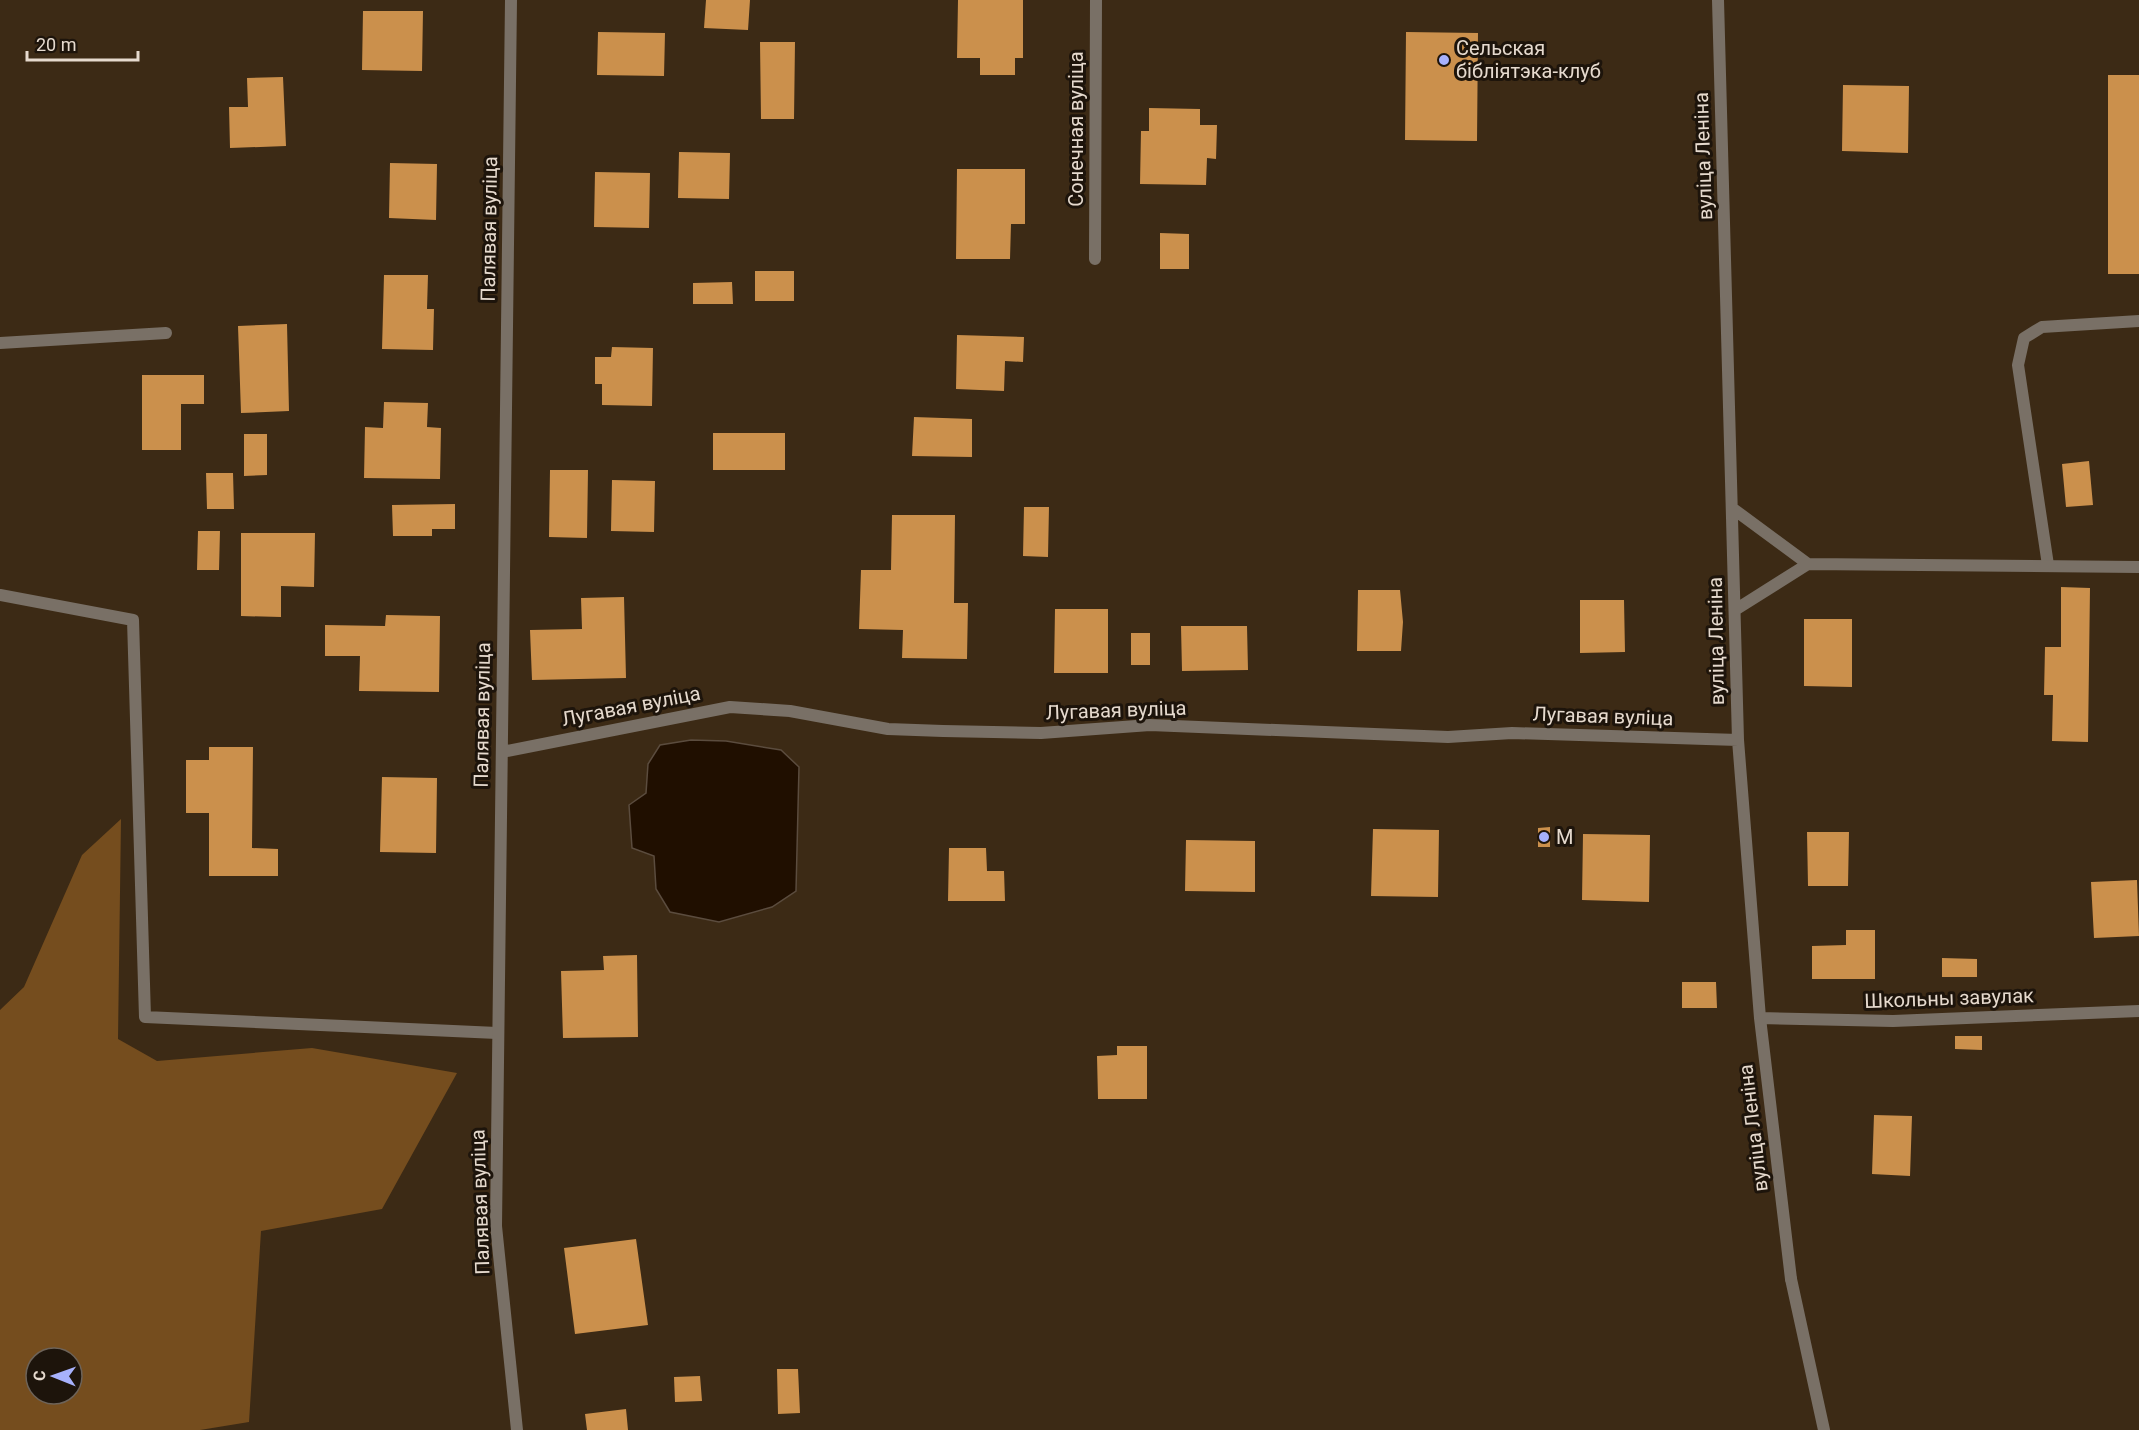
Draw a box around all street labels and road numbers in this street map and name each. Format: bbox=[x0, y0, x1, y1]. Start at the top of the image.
street label: Сонечная вуліца bbox=[1064, 51, 1088, 207]
street label: вуліца Леніна bbox=[1689, 92, 1717, 220]
street label: Палявая вуліца bbox=[476, 156, 502, 302]
street label: вуліца Леніна bbox=[1703, 577, 1729, 705]
street label: Палявая вуліца bbox=[469, 642, 495, 788]
street label: Лугавая вуліца bbox=[560, 681, 702, 731]
street label: Лугавая вуліца bbox=[1045, 696, 1187, 724]
street label: Лугавая вуліца bbox=[1532, 702, 1674, 730]
street label: Школьны завулак bbox=[1864, 983, 2034, 1013]
street label: вуліца Леніна bbox=[1733, 1063, 1773, 1193]
street label: Палявая вуліца bbox=[465, 1129, 495, 1275]

